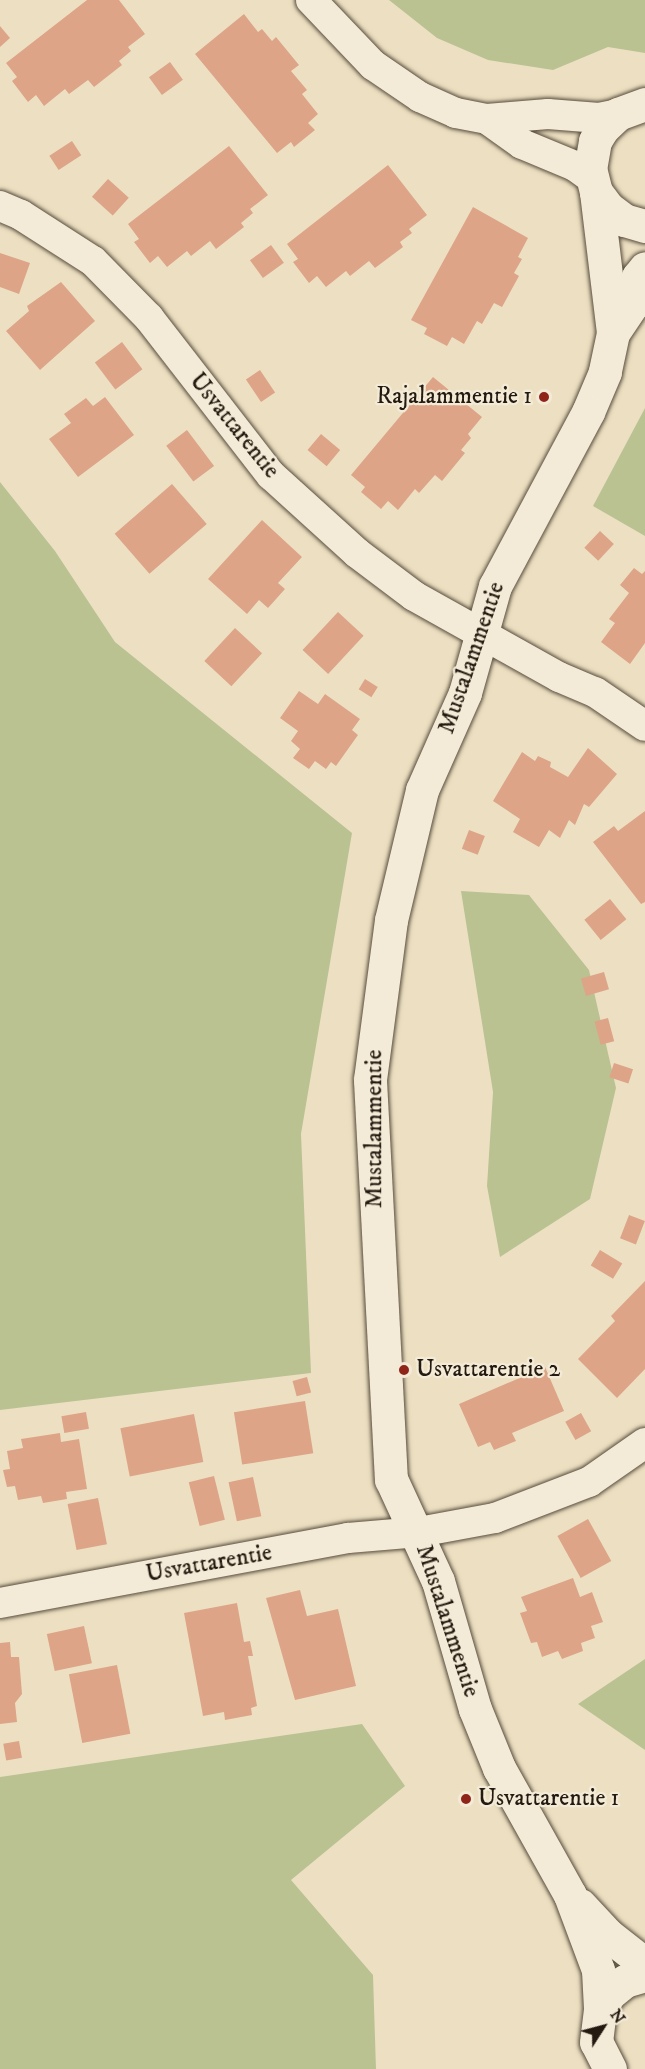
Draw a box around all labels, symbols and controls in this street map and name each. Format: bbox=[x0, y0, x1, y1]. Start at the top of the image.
street label: Usvattarentie bbox=[183, 367, 285, 485]
place label: Rajalammentie 1 bbox=[376, 383, 532, 411]
marker: Rajalammentie 1 bbox=[537, 390, 551, 404]
street label: Mustalammentie bbox=[433, 578, 511, 738]
street label: Mustalammentie bbox=[361, 1050, 389, 1208]
place label: Usvattarentie 2 bbox=[416, 1356, 560, 1384]
marker: Usvattarentie 2 bbox=[397, 1363, 411, 1377]
street label: Usvattarentie bbox=[144, 1539, 274, 1589]
street label: Mustalammentie bbox=[409, 1541, 485, 1701]
place label: Usvattarentie 1 bbox=[478, 1785, 619, 1813]
marker: Usvattarentie 1 bbox=[459, 1792, 473, 1806]
north arrow bbox=[573, 1997, 633, 2057]
text: N bbox=[606, 2005, 630, 2028]

